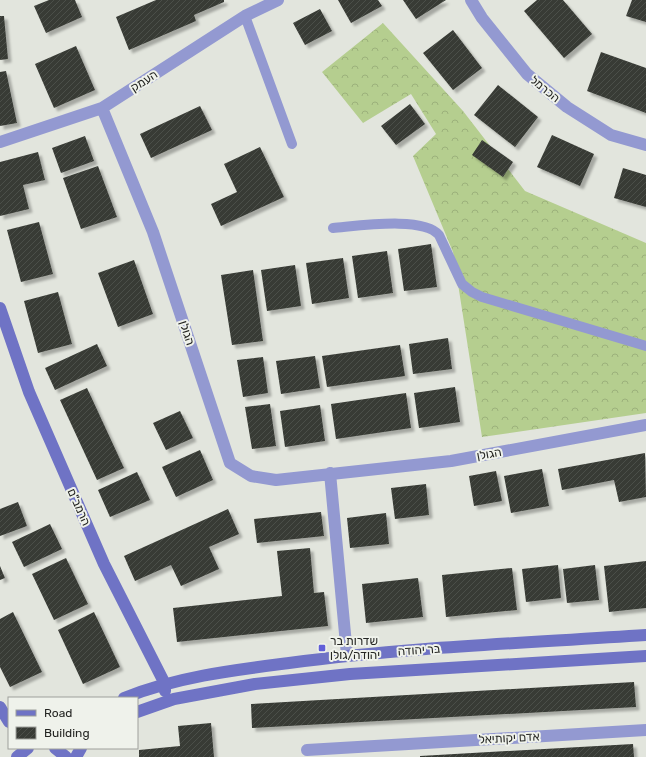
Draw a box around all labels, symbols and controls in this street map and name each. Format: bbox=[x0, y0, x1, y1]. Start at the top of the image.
street label: העמק bbox=[128, 67, 160, 95]
street label: הכרמל bbox=[527, 73, 563, 105]
street label: הגולן bbox=[176, 319, 198, 347]
street label: הגולן bbox=[475, 445, 503, 463]
street label: הרמב"ם bbox=[65, 486, 93, 528]
place label: שדרות בר יהודה/גולן bbox=[330, 634, 380, 662]
street label: בר יהודה bbox=[397, 641, 441, 658]
marker: שדרות בר יהודה/גולן bbox=[317, 643, 327, 653]
legend bbox=[8, 697, 138, 749]
text: Road bbox=[44, 706, 72, 720]
text: Building bbox=[44, 726, 90, 740]
street label: אדם יקותיאל bbox=[478, 729, 540, 747]

